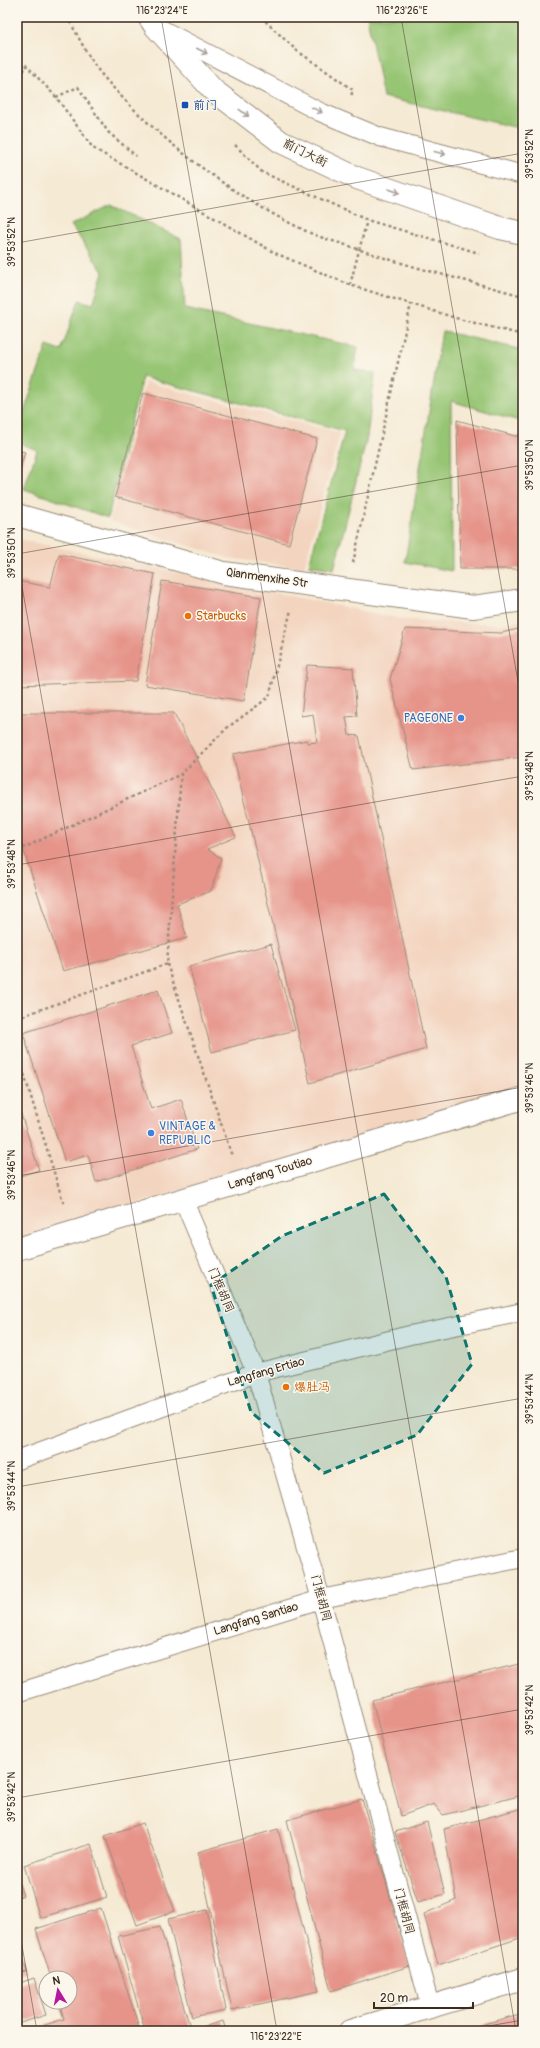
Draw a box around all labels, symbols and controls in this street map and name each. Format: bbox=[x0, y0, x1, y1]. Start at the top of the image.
text: 116°23'24"E bbox=[136, 5, 188, 17]
text: 116°23'26"E bbox=[376, 5, 428, 17]
one-way arrow bbox=[196, 47, 208, 55]
place label: 前门 bbox=[193, 98, 217, 113]
marker: 前门 bbox=[180, 100, 190, 110]
one-way arrow bbox=[311, 107, 323, 115]
one-way arrow bbox=[239, 109, 250, 118]
text: 39°53'52"N bbox=[524, 129, 536, 179]
street label: 前门大街 bbox=[280, 136, 330, 170]
one-way arrow bbox=[433, 150, 446, 157]
one-way arrow bbox=[387, 188, 400, 195]
text: 39°53'52"N bbox=[6, 217, 18, 267]
text: 39°53'50"N bbox=[524, 439, 536, 491]
text: 39°53'50"N bbox=[6, 527, 18, 579]
street label: Qianmenxihe Str bbox=[225, 565, 310, 591]
place label: Starbucks bbox=[196, 609, 247, 624]
marker: Starbucks bbox=[183, 611, 193, 621]
place label: PAGEONE bbox=[404, 711, 453, 726]
marker: PAGEONE bbox=[456, 713, 466, 723]
text: 39°53'48"N bbox=[524, 751, 536, 801]
text: 39°53'48"N bbox=[6, 839, 18, 889]
text: 39°53'46"N bbox=[524, 1062, 536, 1113]
place label: VINTAGE & REPUBLIC bbox=[159, 1119, 216, 1148]
marker: VINTAGE & REPUBLIC bbox=[146, 1128, 156, 1138]
text: 39°53'46"N bbox=[6, 1149, 18, 1200]
street label: Langfang Toutiao bbox=[226, 1153, 315, 1193]
street label: 门框胡同 bbox=[205, 1265, 237, 1315]
street label: Langfang Ertiao bbox=[226, 1354, 307, 1390]
text: 39°53'44"N bbox=[524, 1374, 536, 1424]
place label: 爆肚冯 bbox=[294, 1380, 330, 1395]
marker: 爆肚冯 bbox=[281, 1382, 291, 1392]
text: 39°53'44"N bbox=[6, 1461, 18, 1511]
street label: 门框胡同 bbox=[308, 1573, 334, 1623]
street label: Langfang Santiao bbox=[212, 1599, 301, 1639]
text: 39°53'42"N bbox=[524, 1685, 536, 1735]
text: 39°53'42"N bbox=[6, 1772, 18, 1822]
street label: 门框胡同 bbox=[391, 1886, 417, 1936]
north arrow bbox=[38, 1970, 78, 2010]
text: N bbox=[52, 1973, 62, 1988]
scale bar bbox=[374, 1984, 473, 2010]
text: 20 m bbox=[380, 1991, 409, 2006]
text: 116°23'22"E bbox=[250, 2031, 302, 2043]

